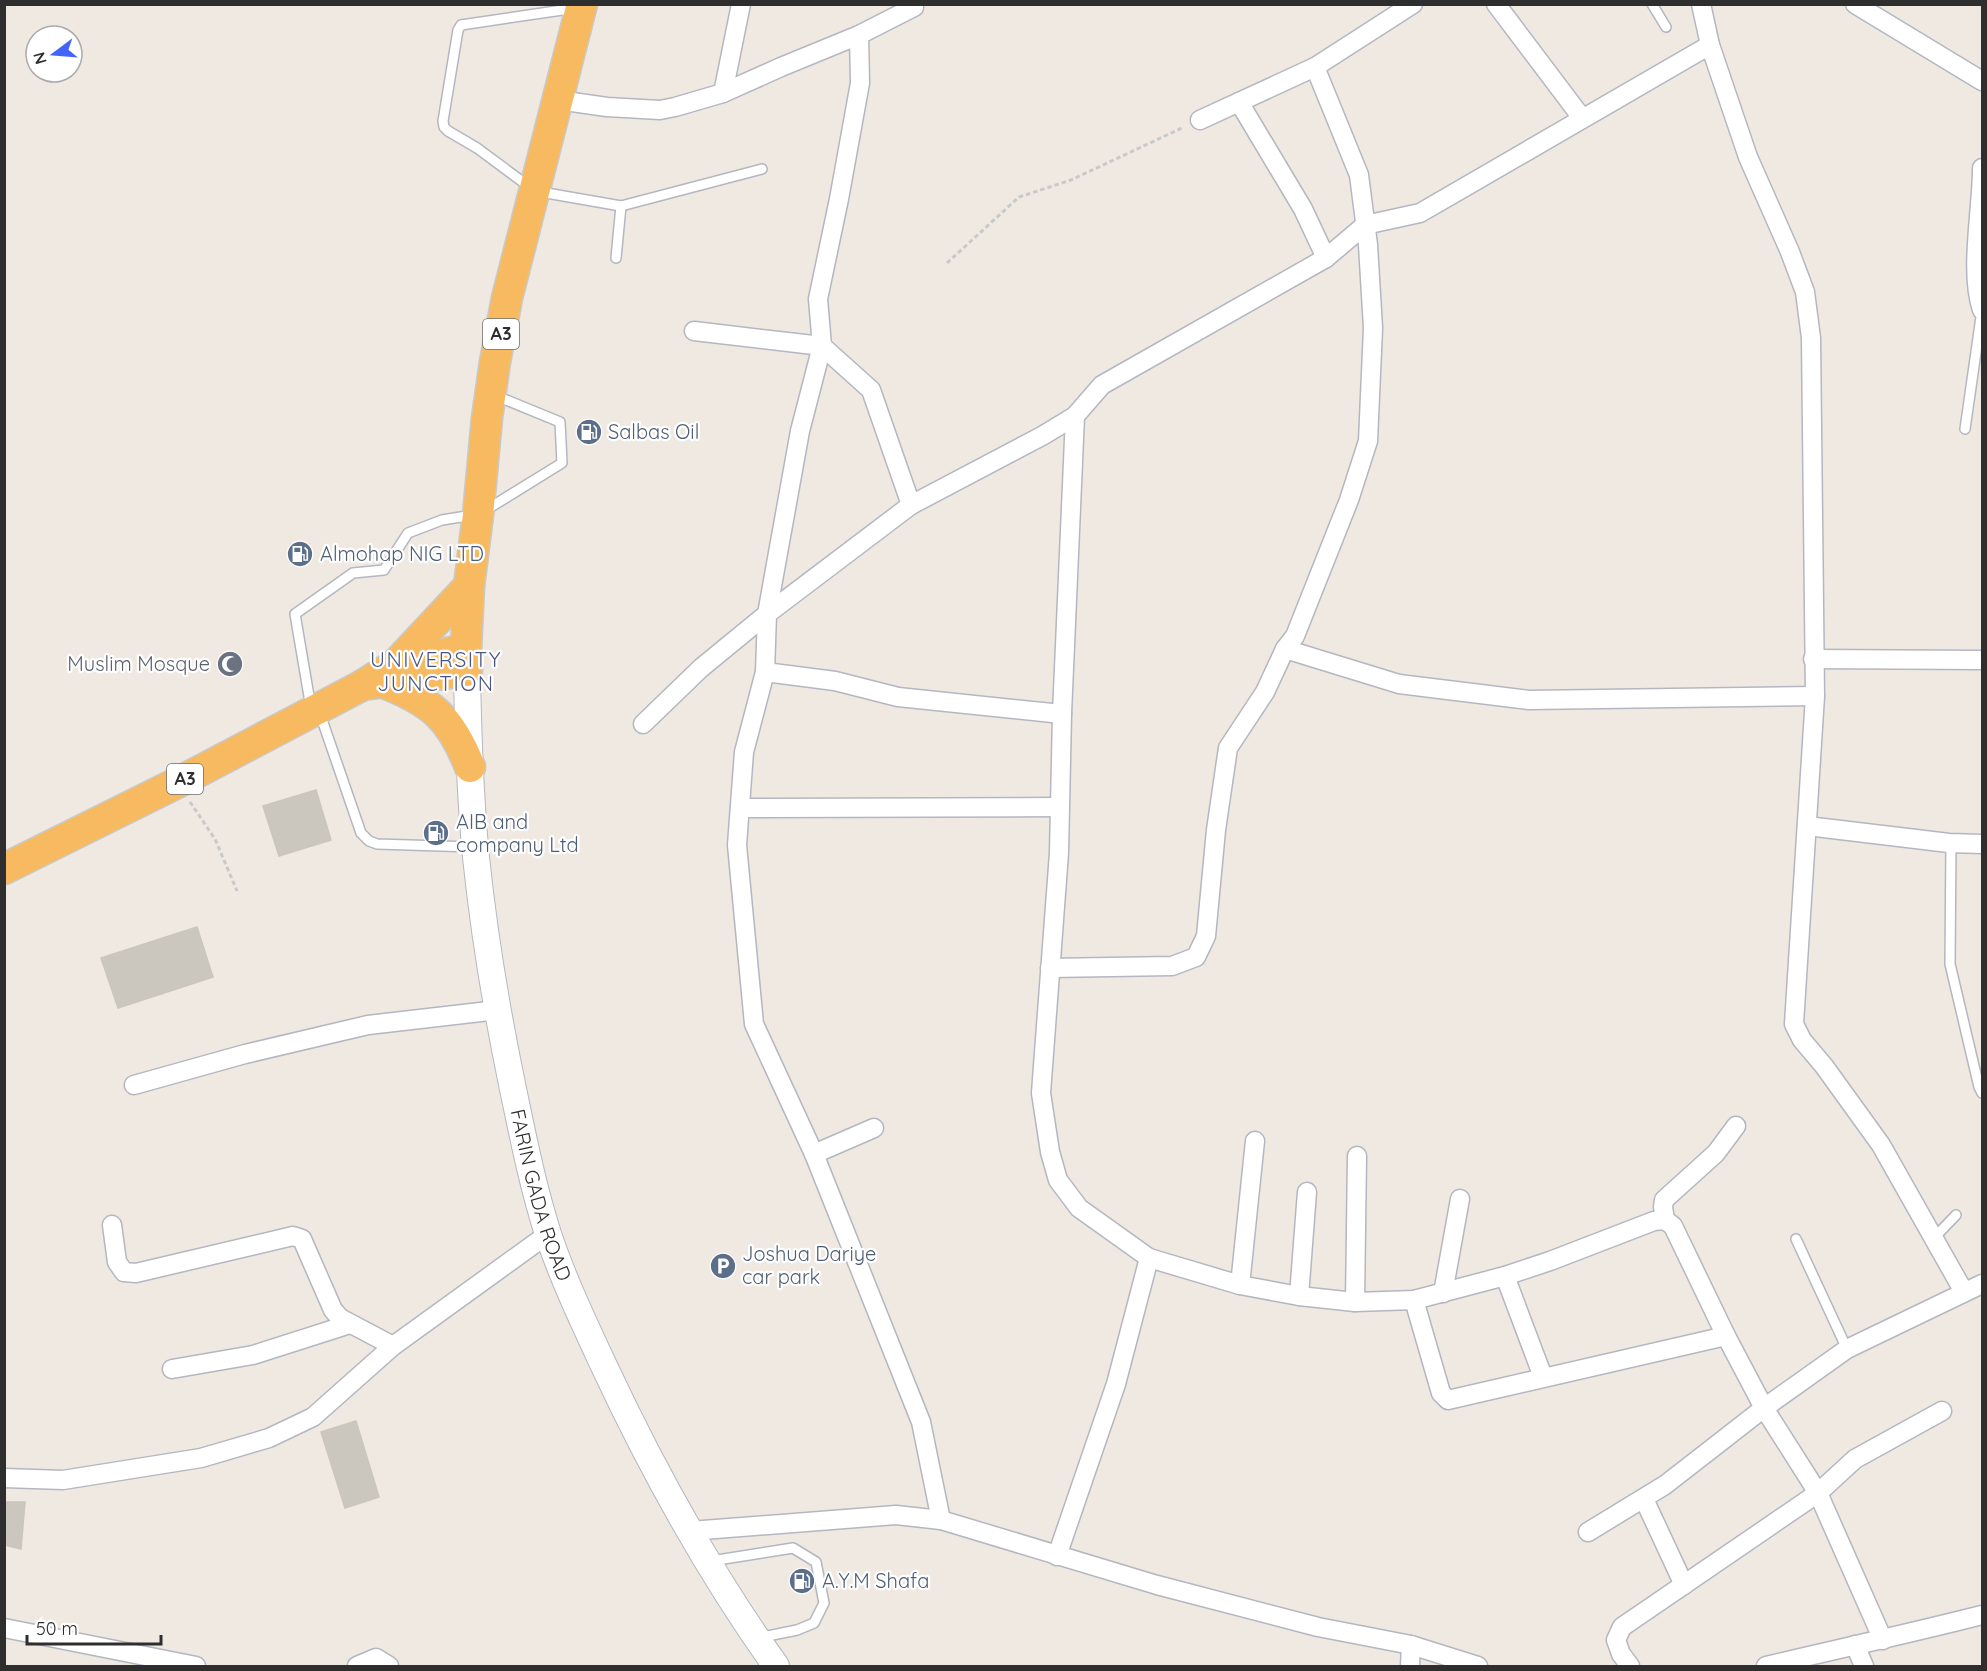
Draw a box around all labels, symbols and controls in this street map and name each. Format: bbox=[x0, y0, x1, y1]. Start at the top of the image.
north arrow bbox=[24, 24, 84, 84]
text: N bbox=[28, 50, 51, 67]
road number: A3 bbox=[483, 319, 519, 349]
fuel station icon: Salbas Oil bbox=[574, 417, 604, 447]
place label: Salbas Oil bbox=[608, 419, 699, 444]
fuel station icon: Almohap NIG LTD bbox=[285, 539, 315, 569]
place label: Almohap NIG LTD bbox=[320, 541, 484, 566]
district label: UNIVERSITY JUNCTION bbox=[370, 646, 502, 696]
mosque icon: Muslim Mosque bbox=[215, 649, 245, 679]
place label: Muslim Mosque bbox=[67, 651, 210, 676]
road number: A3 bbox=[167, 764, 203, 794]
place label: AIB and company Ltd bbox=[456, 809, 579, 857]
fuel station icon: AIB and company Ltd bbox=[421, 818, 451, 848]
street label: FARIN GADA ROAD bbox=[505, 1107, 577, 1285]
place label: Joshua Dariye car park bbox=[742, 1241, 876, 1289]
parking icon: Joshua Dariye car park bbox=[708, 1251, 738, 1281]
fuel station icon: A.Y.M Shafa bbox=[787, 1566, 817, 1596]
place label: A.Y.M Shafa bbox=[822, 1568, 929, 1593]
scale bar bbox=[27, 1608, 160, 1646]
text: 50 m bbox=[36, 1617, 78, 1640]

